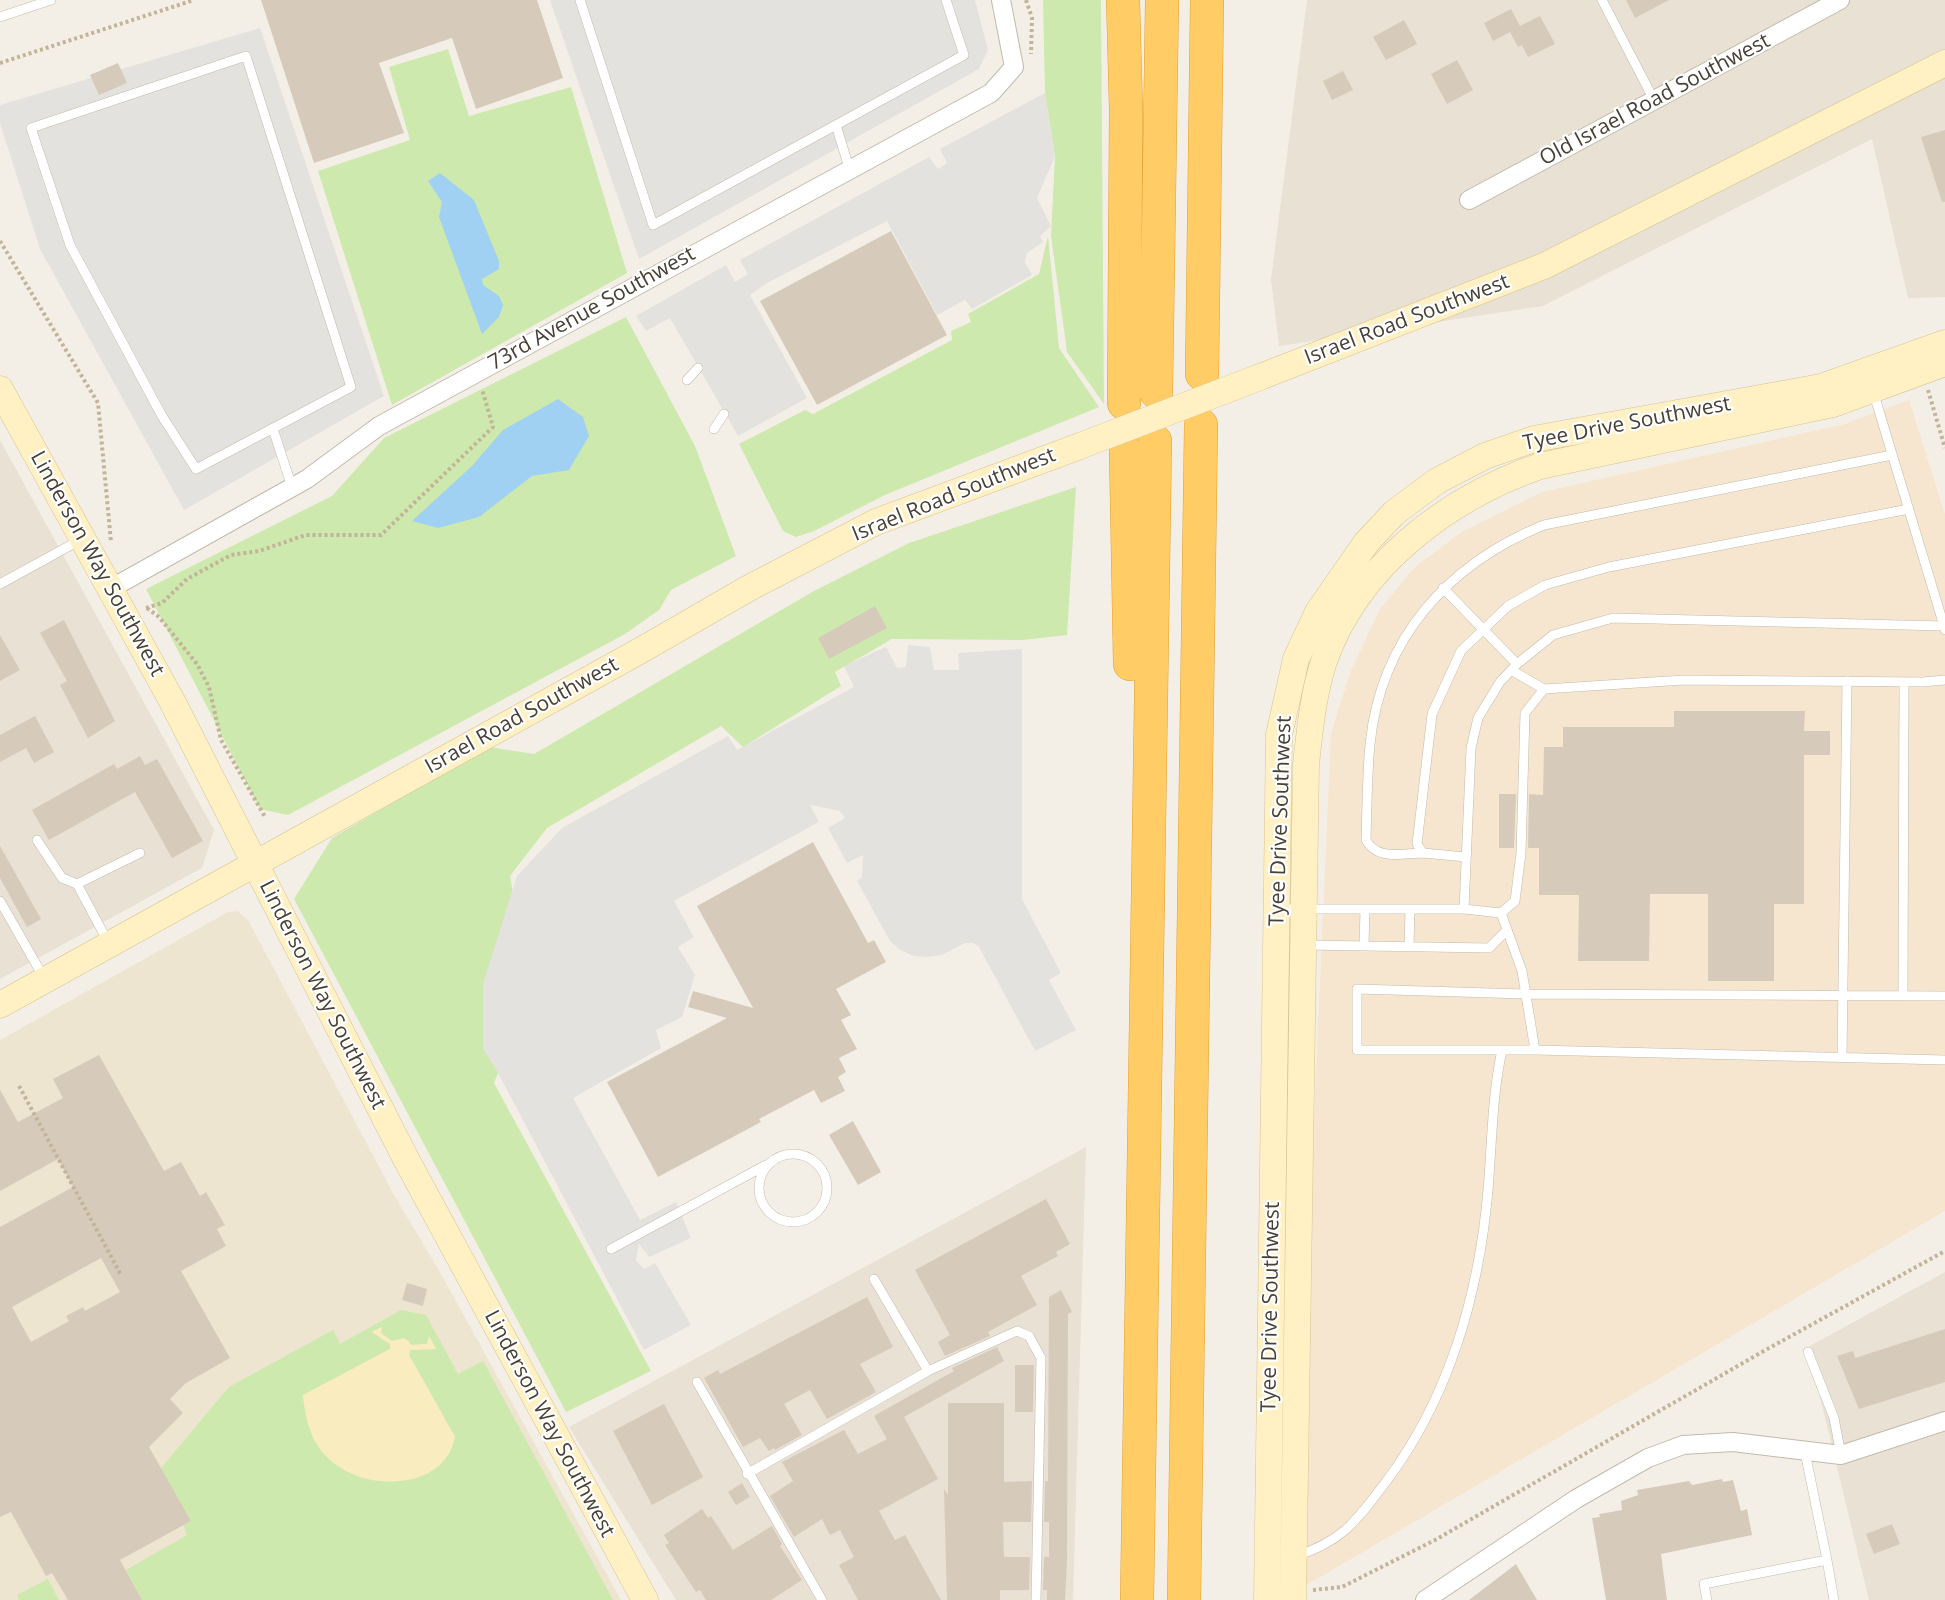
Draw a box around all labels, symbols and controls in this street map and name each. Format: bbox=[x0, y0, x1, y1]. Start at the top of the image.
street label: Old Israel Road Southwest bbox=[1536, 29, 1774, 171]
street label: 73rd Avenue Southwest bbox=[484, 242, 700, 376]
street label: Israel Road Southwest bbox=[1301, 269, 1513, 371]
street label: Tyee Drive Southwest bbox=[1521, 392, 1733, 456]
street label: Israel Road Southwest bbox=[849, 443, 1059, 547]
street label: Linderson Way Southwest bbox=[25, 447, 169, 681]
street label: Israel Road Southwest bbox=[421, 652, 623, 780]
street label: Tyee Drive Southwest bbox=[1265, 715, 1297, 927]
street label: Linderson Way Southwest bbox=[253, 876, 391, 1114]
street label: Tyee Drive Southwest bbox=[1257, 1201, 1285, 1413]
street label: Linderson Way Southwest bbox=[478, 1306, 620, 1542]

